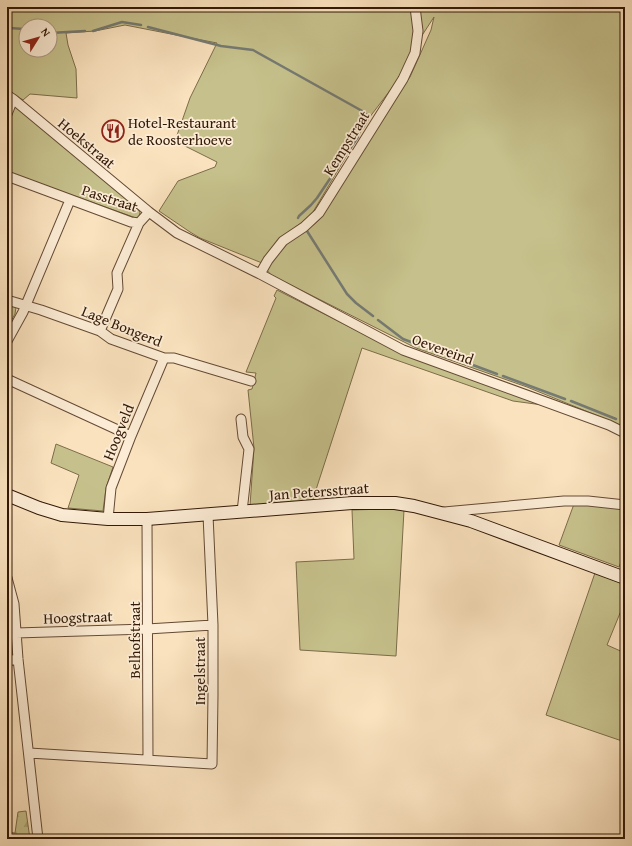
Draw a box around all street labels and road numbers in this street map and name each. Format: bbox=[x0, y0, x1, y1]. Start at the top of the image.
street label: Kempstraat bbox=[318, 106, 375, 180]
street label: Hoekstraat bbox=[54, 113, 121, 174]
street label: Passtraat bbox=[79, 179, 141, 217]
street label: Lage Bongerd bbox=[79, 300, 165, 352]
street label: Oevereind bbox=[409, 328, 477, 370]
street label: Hoogveld bbox=[97, 401, 139, 463]
street label: Jan Petersstraat bbox=[266, 477, 370, 505]
street label: Belhofstraat bbox=[124, 601, 145, 679]
street label: Hoogstraat bbox=[43, 605, 114, 629]
street label: Ingelstraat bbox=[189, 636, 210, 705]

